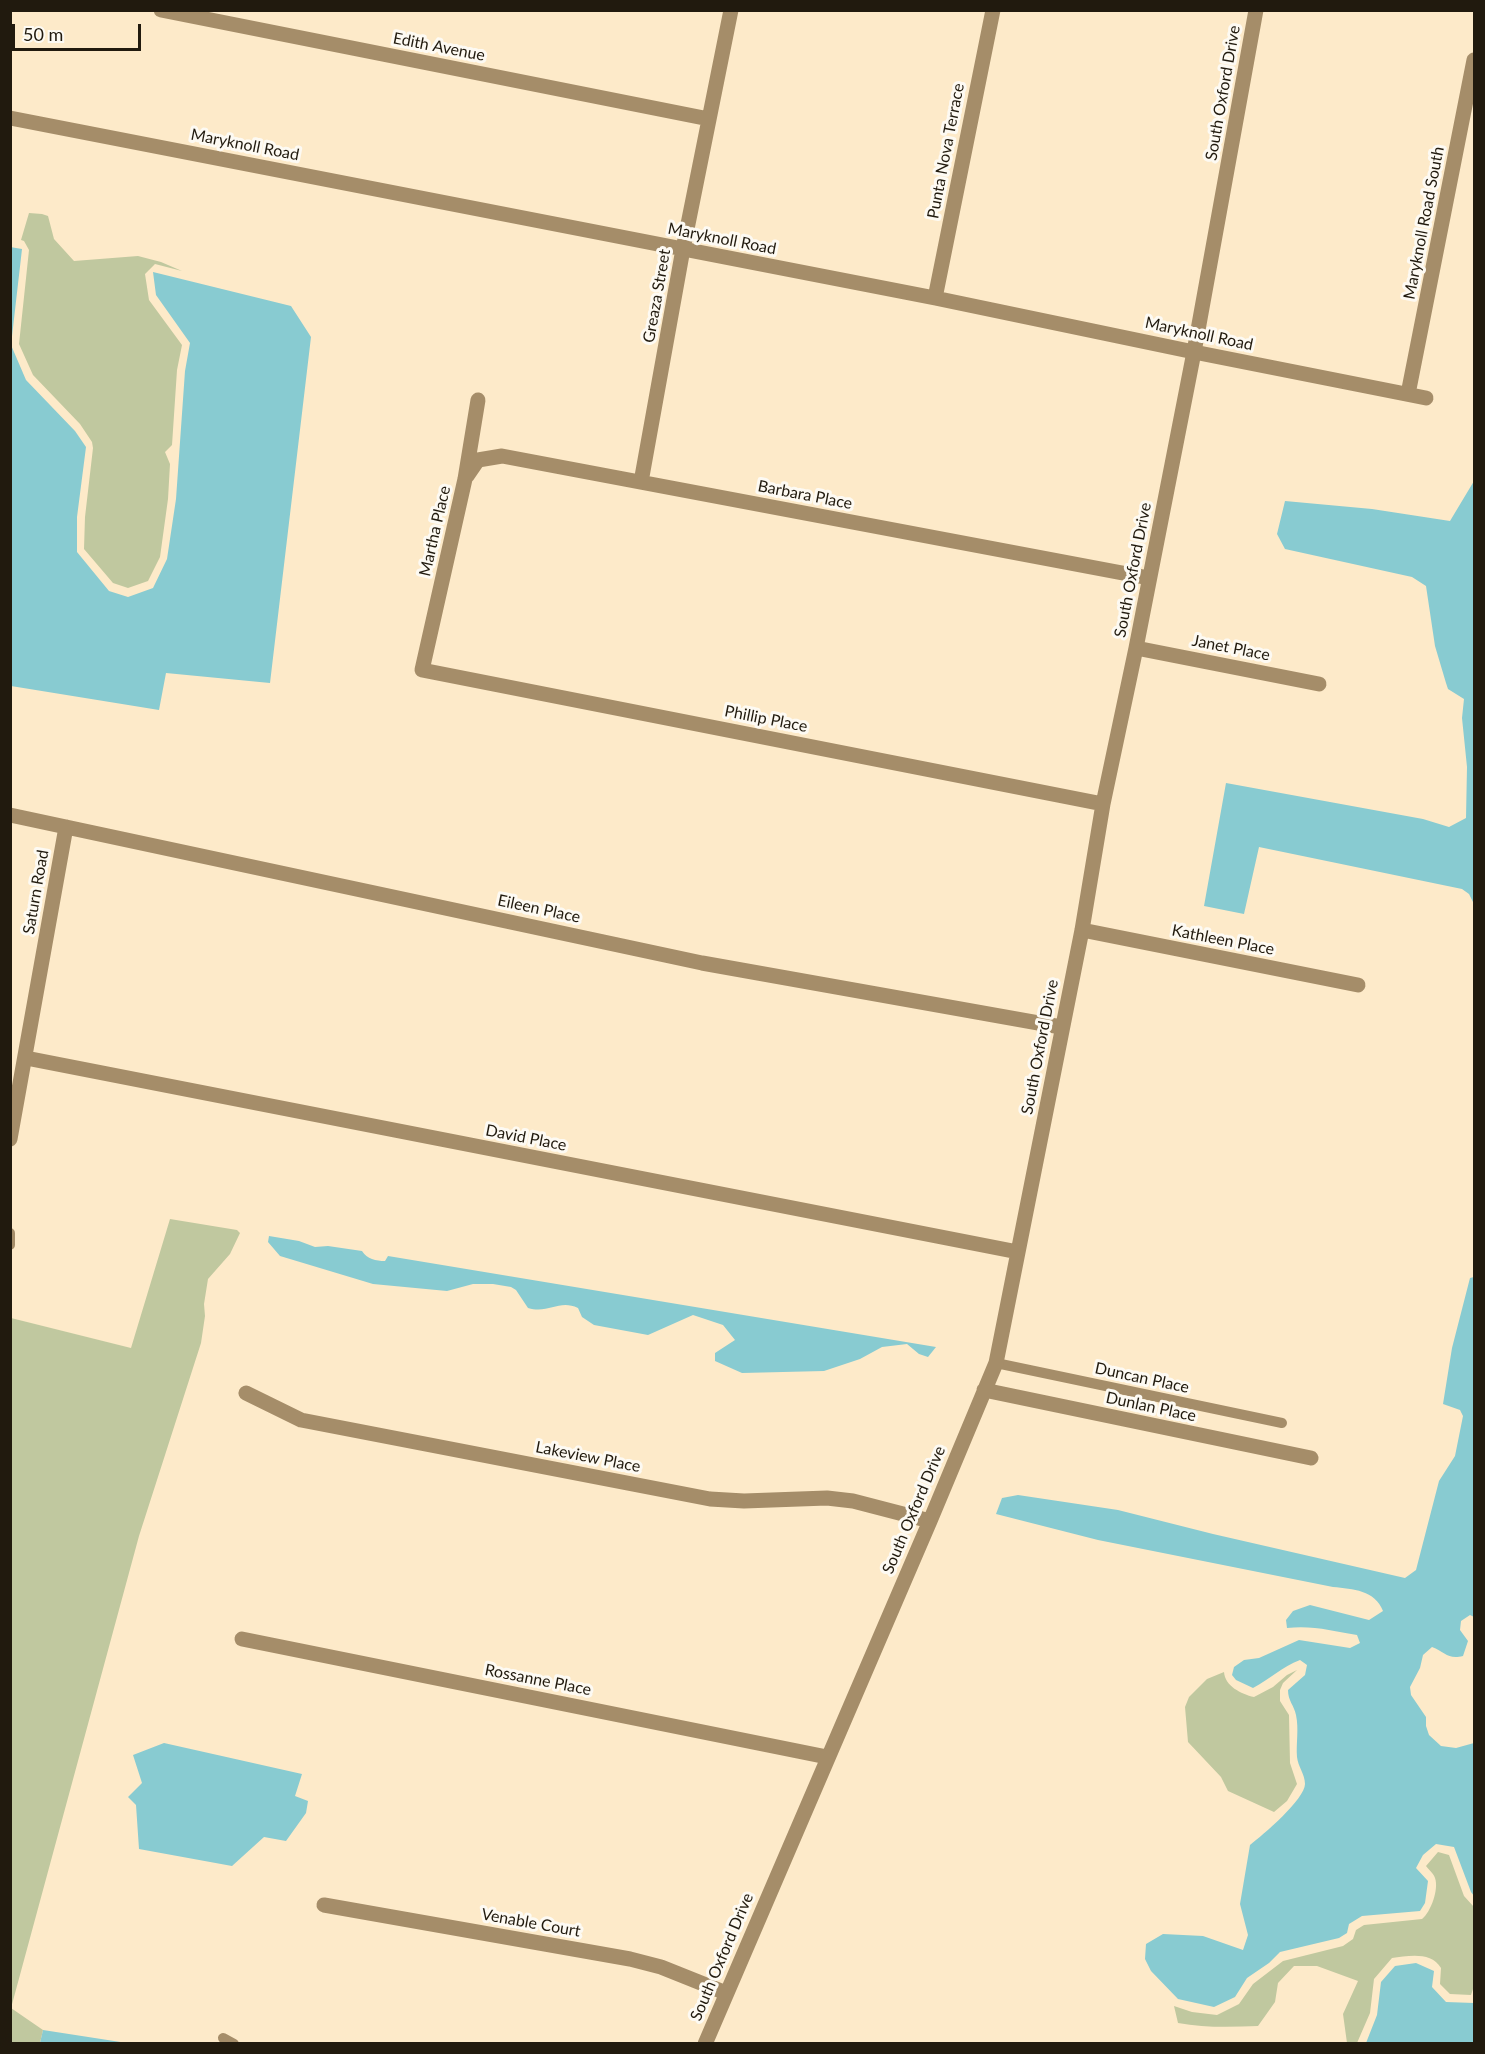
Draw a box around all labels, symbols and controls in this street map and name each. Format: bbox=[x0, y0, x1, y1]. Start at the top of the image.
scale bar bbox=[15, 12, 144, 50]
text: 50 m bbox=[23, 23, 63, 45]
street label: South Oxford Drive bbox=[1202, 24, 1244, 162]
street label: Edith Avenue bbox=[391, 29, 487, 65]
street label: Punta Nova Terrace bbox=[923, 82, 969, 220]
street label: Maryknoll Road bbox=[189, 125, 301, 165]
street label: Maryknoll Road South bbox=[1400, 145, 1448, 301]
street label: Maryknoll Road bbox=[666, 219, 778, 259]
street label: Greaza Street bbox=[639, 248, 675, 344]
street label: Maryknoll Road bbox=[1143, 313, 1255, 355]
street label: Barbara Place bbox=[756, 476, 854, 514]
street label: Martha Place bbox=[415, 484, 455, 578]
street label: South Oxford Drive bbox=[1111, 501, 1155, 639]
street label: Janet Place bbox=[1191, 631, 1271, 665]
street label: Phillip Place bbox=[723, 702, 809, 736]
street label: Saturn Road bbox=[19, 848, 53, 936]
street label: Eileen Place bbox=[496, 891, 582, 927]
street label: Kathleen Place bbox=[1170, 921, 1276, 959]
street label: South Oxford Drive bbox=[1018, 978, 1062, 1116]
street label: David Place bbox=[484, 1121, 568, 1155]
street label: Duncan Place bbox=[1093, 1359, 1191, 1397]
street label: Dunlan Place bbox=[1104, 1388, 1198, 1426]
street label: Lakeview Place bbox=[534, 1437, 642, 1477]
street label: South Oxford Drive bbox=[878, 1443, 950, 1577]
street label: Rossanne Place bbox=[483, 1660, 593, 1700]
street label: South Oxford Drive bbox=[686, 1890, 758, 2024]
street label: Venable Court bbox=[480, 1905, 582, 1941]

